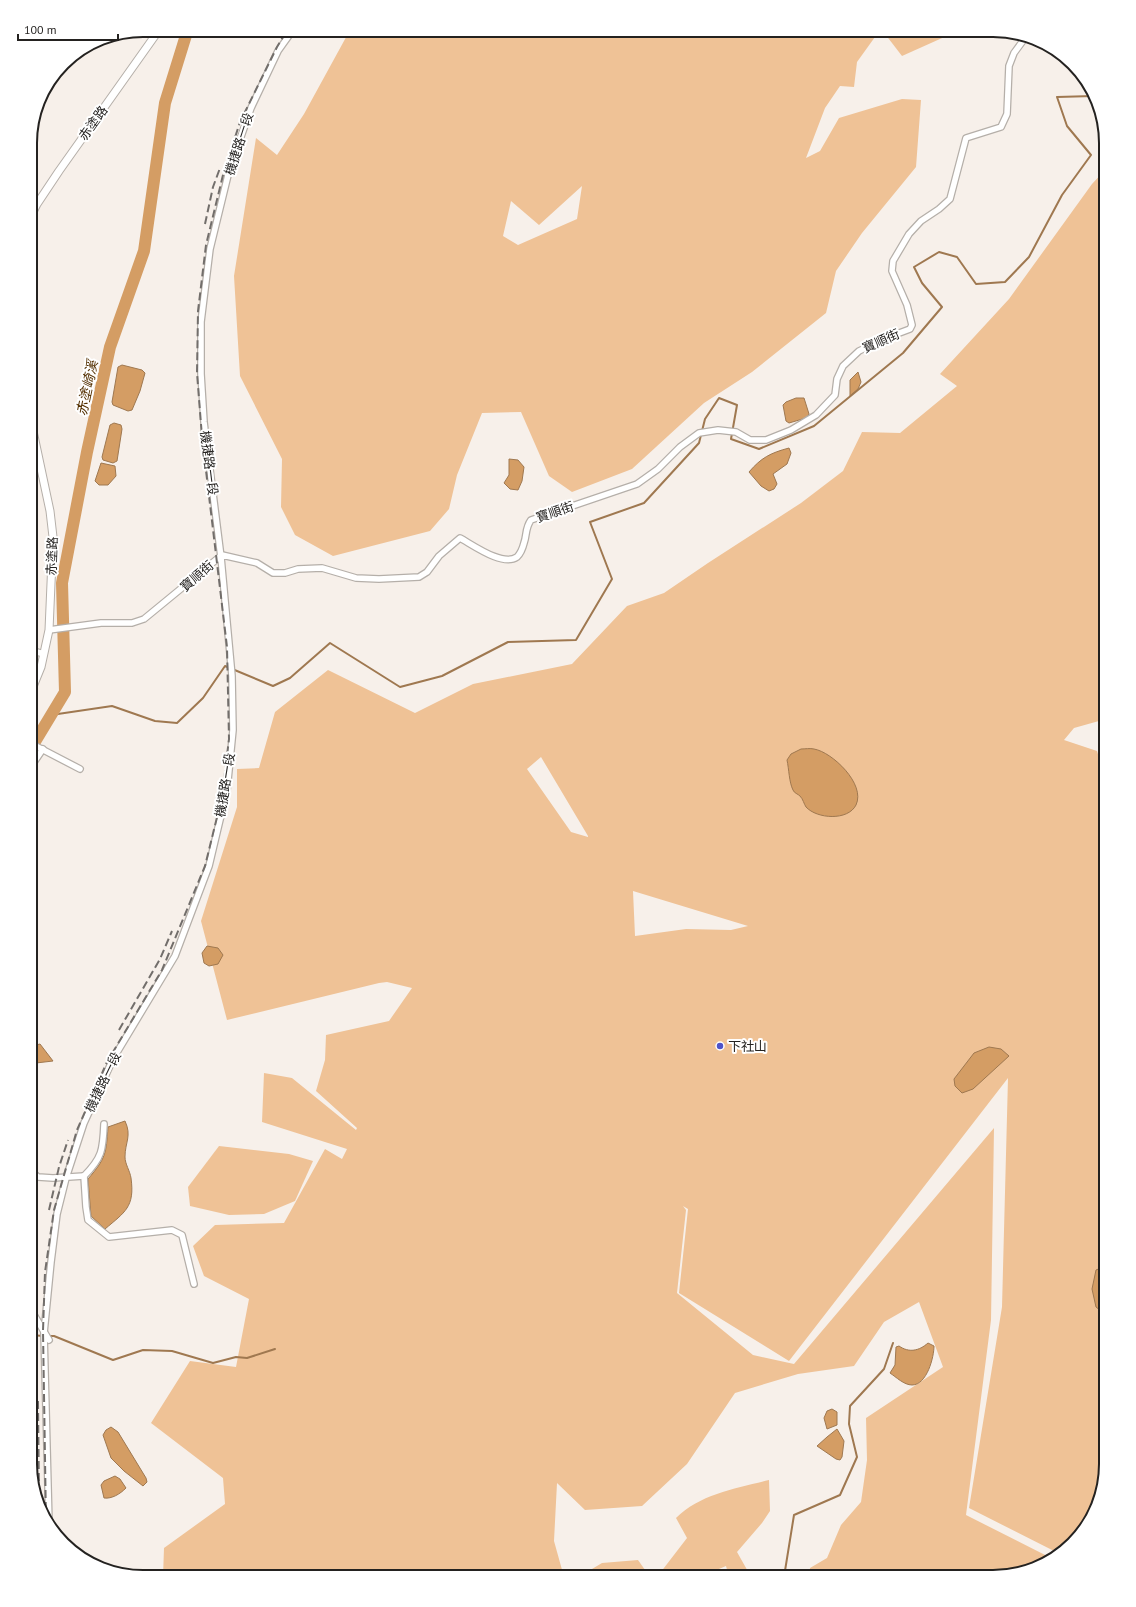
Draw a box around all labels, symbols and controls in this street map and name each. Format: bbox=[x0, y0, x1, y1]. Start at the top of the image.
scale bar bbox=[18, 16, 118, 42]
text: 100 m bbox=[24, 22, 57, 37]
street label: 赤塗路 bbox=[75, 102, 111, 144]
street label: 機捷路一段 bbox=[221, 110, 257, 178]
street label: 寶順街 bbox=[860, 325, 902, 357]
water label: 赤塗崎溪 bbox=[72, 357, 102, 417]
street label: 機捷路一段 bbox=[197, 430, 221, 496]
street label: 寶順街 bbox=[534, 498, 576, 526]
street label: 赤塗路 bbox=[43, 536, 61, 576]
street label: 寶順街 bbox=[177, 557, 217, 595]
street label: 機捷路一段 bbox=[212, 752, 238, 818]
place label: 下社山 bbox=[728, 1038, 767, 1055]
marker: 下社山 bbox=[715, 1041, 725, 1051]
street label: 機捷路一段 bbox=[81, 1049, 125, 1115]

